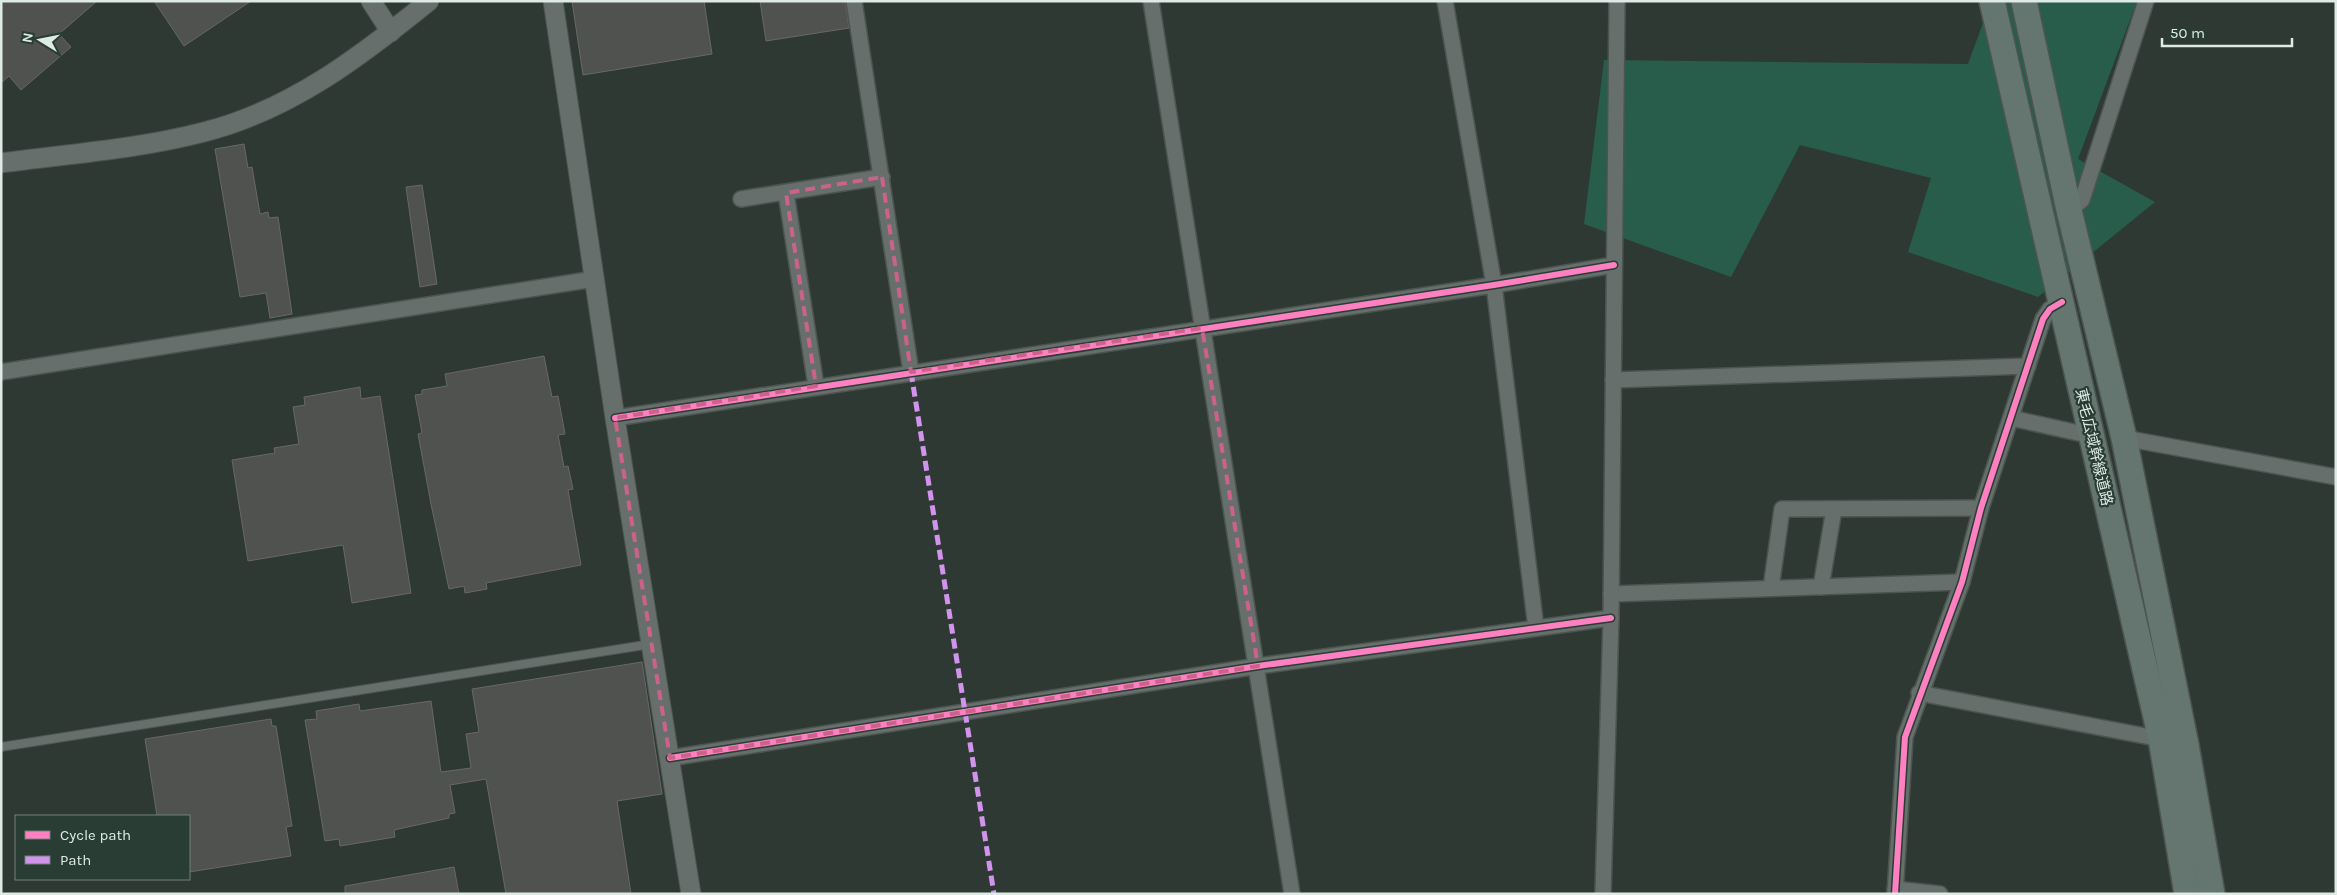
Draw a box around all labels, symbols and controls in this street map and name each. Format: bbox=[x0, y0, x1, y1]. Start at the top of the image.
north arrow bbox=[15, 15, 65, 65]
scale bar bbox=[2162, 15, 2292, 47]
text: 50 m bbox=[2170, 24, 2205, 42]
text: N bbox=[18, 31, 37, 44]
street label: 東毛広域幹線道路 bbox=[2072, 387, 2116, 507]
legend bbox=[15, 815, 190, 880]
text: Cycle path bbox=[60, 826, 131, 844]
text: Path bbox=[60, 851, 91, 869]

